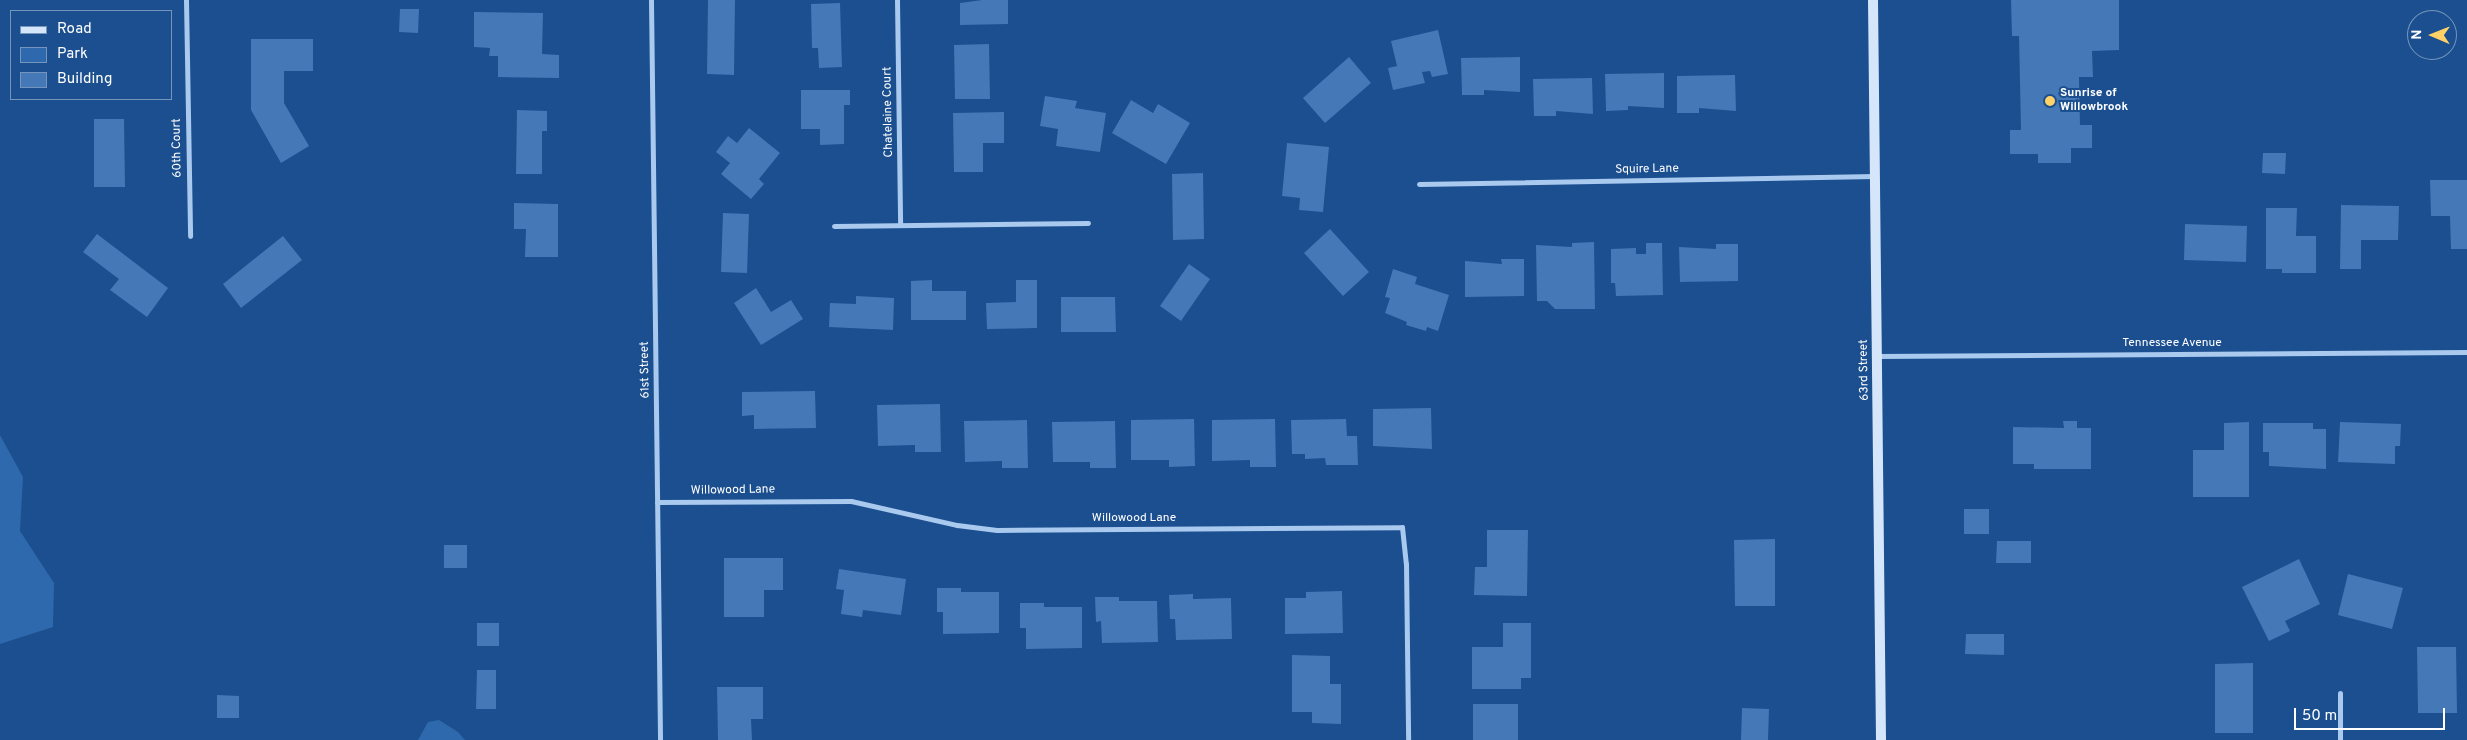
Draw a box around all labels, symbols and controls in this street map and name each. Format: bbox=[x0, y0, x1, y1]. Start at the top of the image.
legend bbox=[10, 10, 172, 100]
north arrow bbox=[2407, 10, 2457, 60]
text: Road bbox=[57, 20, 92, 39]
text: N bbox=[2409, 30, 2426, 40]
text: Park bbox=[57, 45, 88, 64]
street label: Chatelaine Court bbox=[881, 66, 897, 158]
text: Building bbox=[57, 70, 112, 89]
place label: Sunrise of Willowbrook bbox=[2060, 87, 2128, 115]
marker: Sunrise of Willowbrook bbox=[2044, 95, 2056, 107]
street label: 60th Court bbox=[170, 118, 186, 178]
street label: Squire Lane bbox=[1615, 162, 1679, 178]
street label: Tennessee Avenue bbox=[2122, 337, 2222, 351]
street label: 63rd Street bbox=[1857, 339, 1873, 401]
street label: 61st Street bbox=[638, 341, 654, 399]
street label: Willowood Lane bbox=[691, 483, 775, 499]
street label: Willowood Lane bbox=[1092, 512, 1176, 526]
scale bar bbox=[2297, 698, 2448, 730]
text: 50 m bbox=[2302, 707, 2337, 726]

